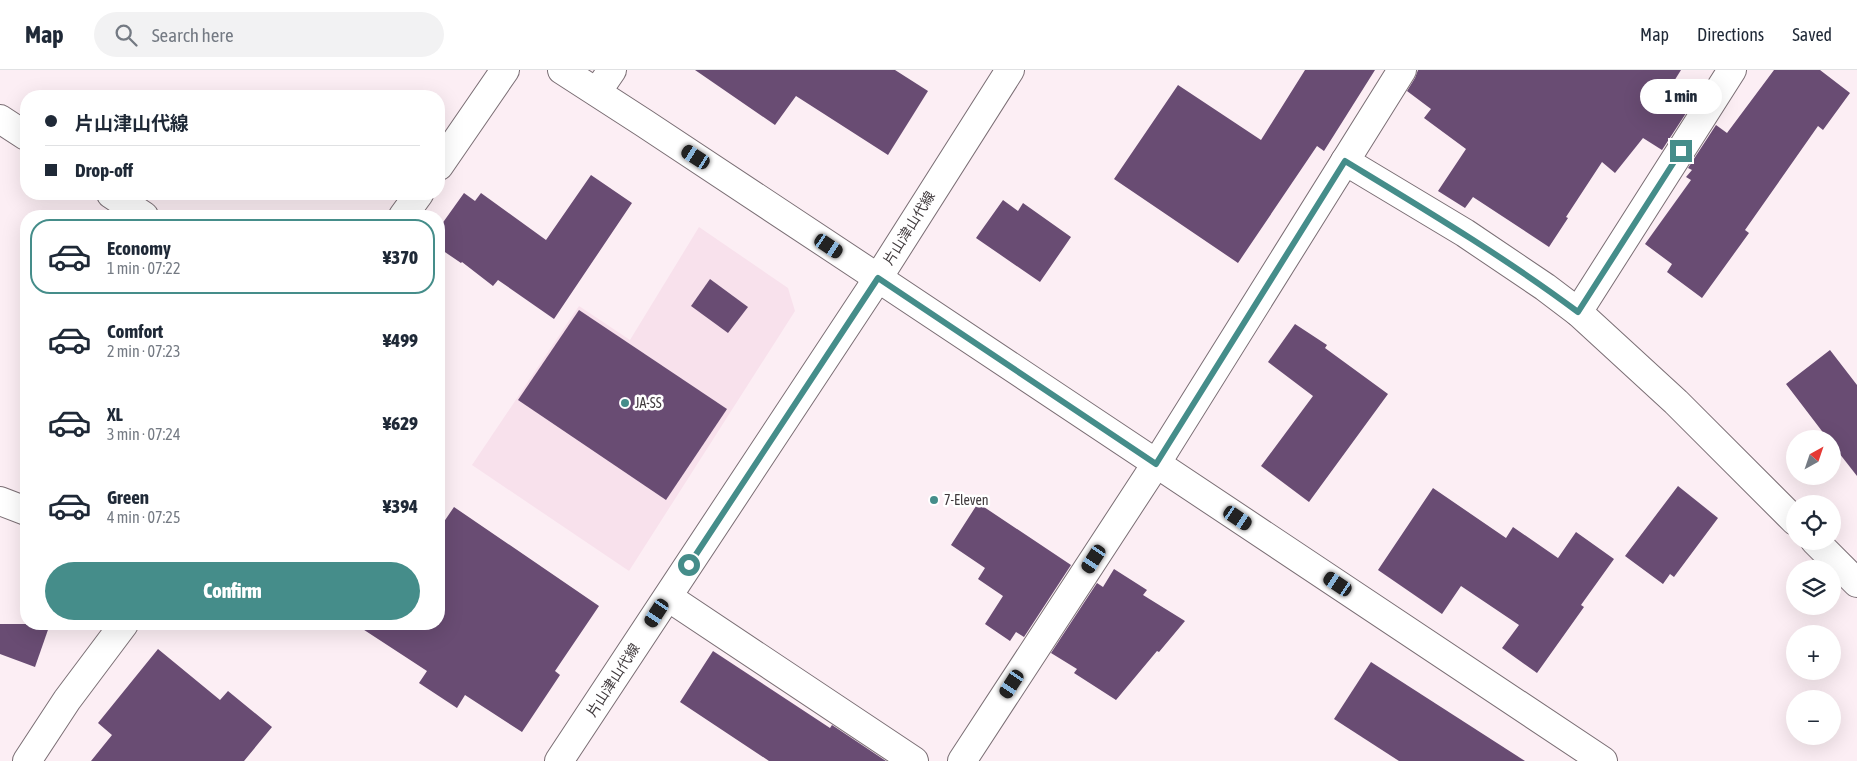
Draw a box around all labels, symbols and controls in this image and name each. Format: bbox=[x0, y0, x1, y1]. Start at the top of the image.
search box bbox=[94, 12, 444, 57]
text: Map bbox=[25, 21, 64, 48]
icon: search bbox=[112, 21, 140, 49]
text: Search here bbox=[152, 24, 234, 46]
text: Map bbox=[1640, 24, 1669, 45]
text: Directions bbox=[1697, 24, 1764, 45]
text: Saved bbox=[1792, 24, 1832, 45]
callout: 1 min bbox=[1640, 78, 1722, 114]
text: 1 min bbox=[1665, 87, 1697, 105]
text: 片山津山代線 bbox=[75, 112, 189, 134]
route end bbox=[1670, 140, 1692, 162]
car bbox=[679, 143, 712, 171]
text: Drop-off bbox=[75, 159, 133, 181]
street label: 片山津山代線 bbox=[880, 188, 938, 268]
car bbox=[812, 231, 845, 261]
icon: car bbox=[47, 234, 92, 279]
text: Economy bbox=[107, 237, 171, 259]
text: ¥370 bbox=[383, 246, 418, 268]
text: 1 min · 07:22 bbox=[107, 259, 180, 277]
icon: car bbox=[47, 317, 92, 362]
text: Comfort bbox=[107, 320, 163, 342]
text: ¥499 bbox=[383, 329, 418, 351]
text: 2 min · 07:23 bbox=[107, 342, 180, 360]
place label: JA-SS bbox=[635, 395, 662, 411]
marker: JA-SS bbox=[619, 397, 631, 409]
icon: car bbox=[47, 400, 92, 445]
text: XL bbox=[107, 403, 123, 425]
text: ¥629 bbox=[383, 412, 418, 434]
text: 3 min · 07:24 bbox=[107, 425, 180, 443]
north arrow bbox=[1786, 430, 1841, 485]
map controls bbox=[1786, 430, 1841, 745]
icon: car bbox=[47, 483, 92, 528]
text: Green bbox=[107, 486, 149, 508]
place label: 7-Eleven bbox=[944, 492, 989, 508]
marker: 7-Eleven bbox=[928, 494, 940, 506]
text: ¥394 bbox=[383, 495, 418, 517]
button: locate bbox=[1786, 495, 1841, 550]
car bbox=[1221, 503, 1254, 533]
text: 4 min · 07:25 bbox=[107, 508, 180, 526]
car bbox=[1079, 542, 1108, 576]
route start bbox=[678, 554, 700, 576]
button: layers bbox=[1786, 560, 1841, 615]
button: Confirm bbox=[45, 562, 420, 620]
car bbox=[1321, 569, 1354, 599]
car bbox=[642, 596, 671, 630]
button: + bbox=[1786, 625, 1841, 680]
street label: 片山津山代線 bbox=[583, 640, 643, 720]
car bbox=[997, 667, 1026, 701]
button: − bbox=[1786, 690, 1841, 745]

